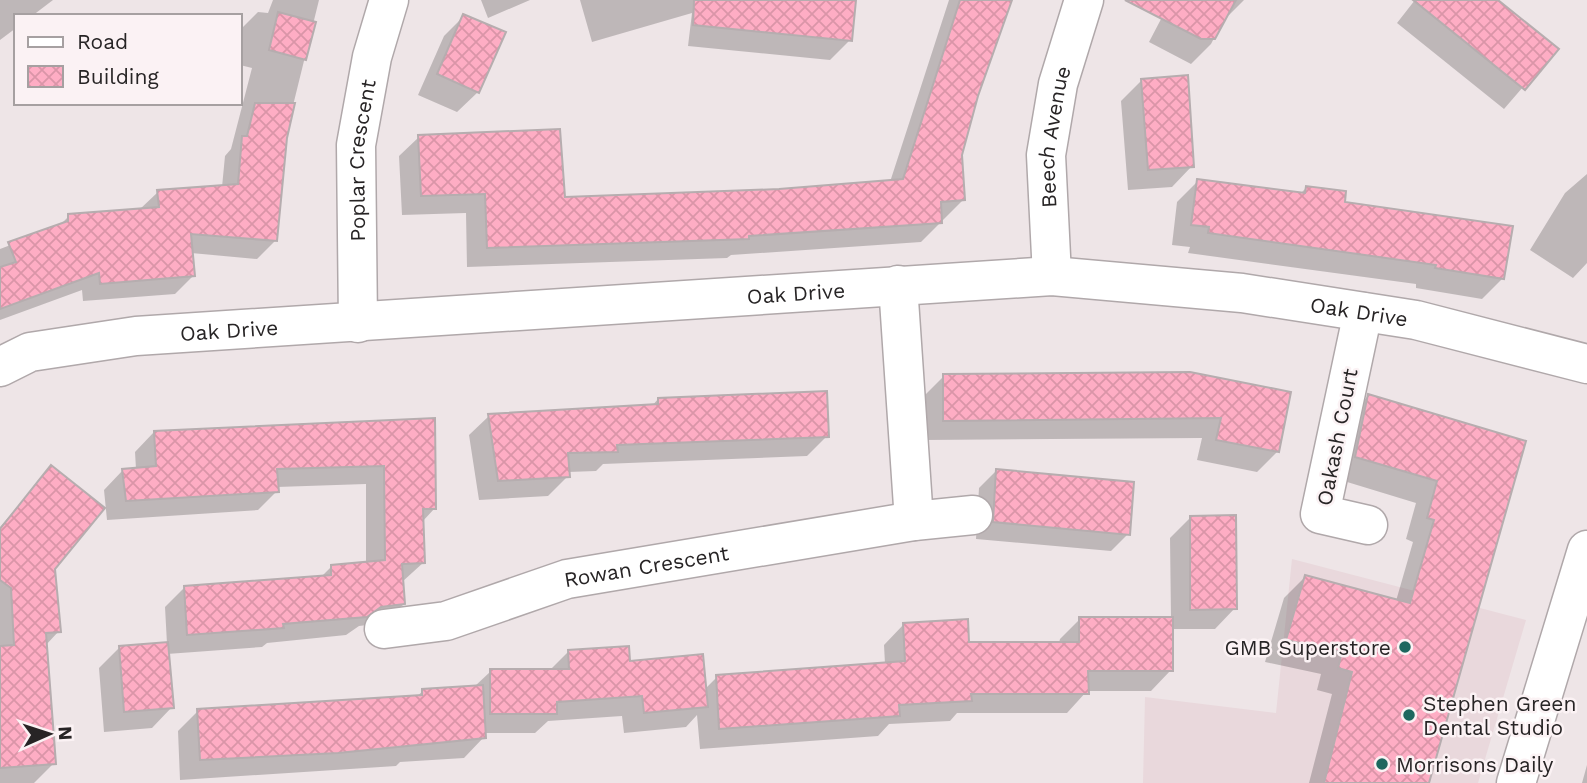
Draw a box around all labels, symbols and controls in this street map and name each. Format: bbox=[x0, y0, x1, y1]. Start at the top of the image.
legend bbox=[14, 14, 242, 105]
text: Road bbox=[77, 29, 128, 54]
street label: Beech Avenue bbox=[1033, 63, 1075, 208]
text: Building bbox=[77, 64, 159, 89]
street label: Poplar Crescent bbox=[343, 77, 380, 242]
street label: Oak Drive bbox=[746, 277, 846, 308]
street label: Oak Drive bbox=[1309, 291, 1410, 331]
street label: Oak Drive bbox=[179, 314, 279, 346]
street label: Oakash Court bbox=[1311, 366, 1363, 508]
street label: Rowan Crescent bbox=[562, 540, 731, 592]
place label: GMB Superstore bbox=[1224, 635, 1391, 660]
marker: GMB Superstore bbox=[1397, 639, 1413, 655]
place label: Stephen Green Dental Studio bbox=[1423, 691, 1577, 740]
north arrow bbox=[14, 699, 84, 769]
marker: Stephen Green Dental Studio bbox=[1401, 707, 1417, 723]
text: N bbox=[54, 725, 77, 741]
place label: Morrisons Daily bbox=[1396, 752, 1553, 777]
marker: Morrisons Daily bbox=[1374, 756, 1390, 772]

